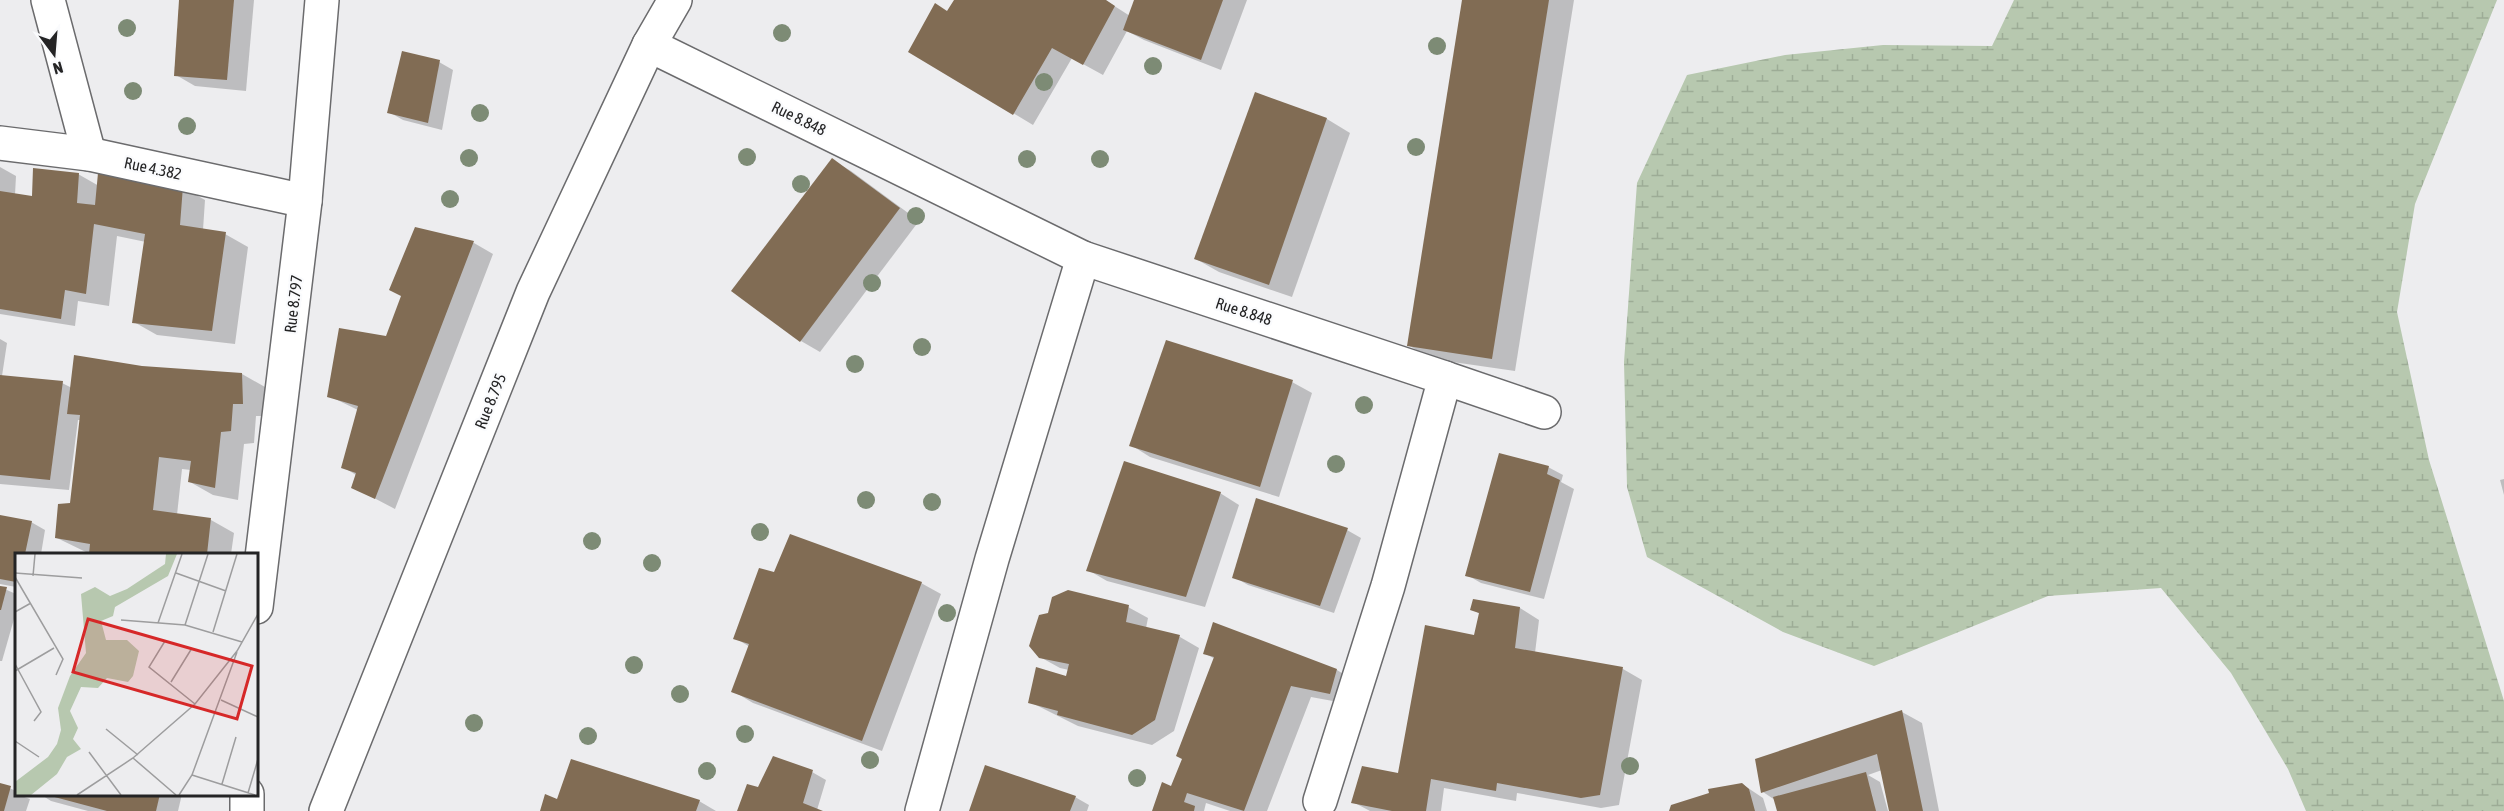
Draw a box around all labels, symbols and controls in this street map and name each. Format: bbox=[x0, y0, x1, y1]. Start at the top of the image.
north arrow bbox=[24, 24, 84, 84]
text: N bbox=[51, 58, 65, 78]
street label: Rue 8.848 bbox=[769, 97, 829, 139]
street label: Rue 4.382 bbox=[123, 153, 183, 183]
street label: Rue 8.797 bbox=[281, 274, 305, 334]
street label: Rue 8.848 bbox=[1214, 293, 1274, 329]
street label: Rue 8.795 bbox=[471, 371, 509, 431]
inset map bbox=[15, 553, 258, 796]

